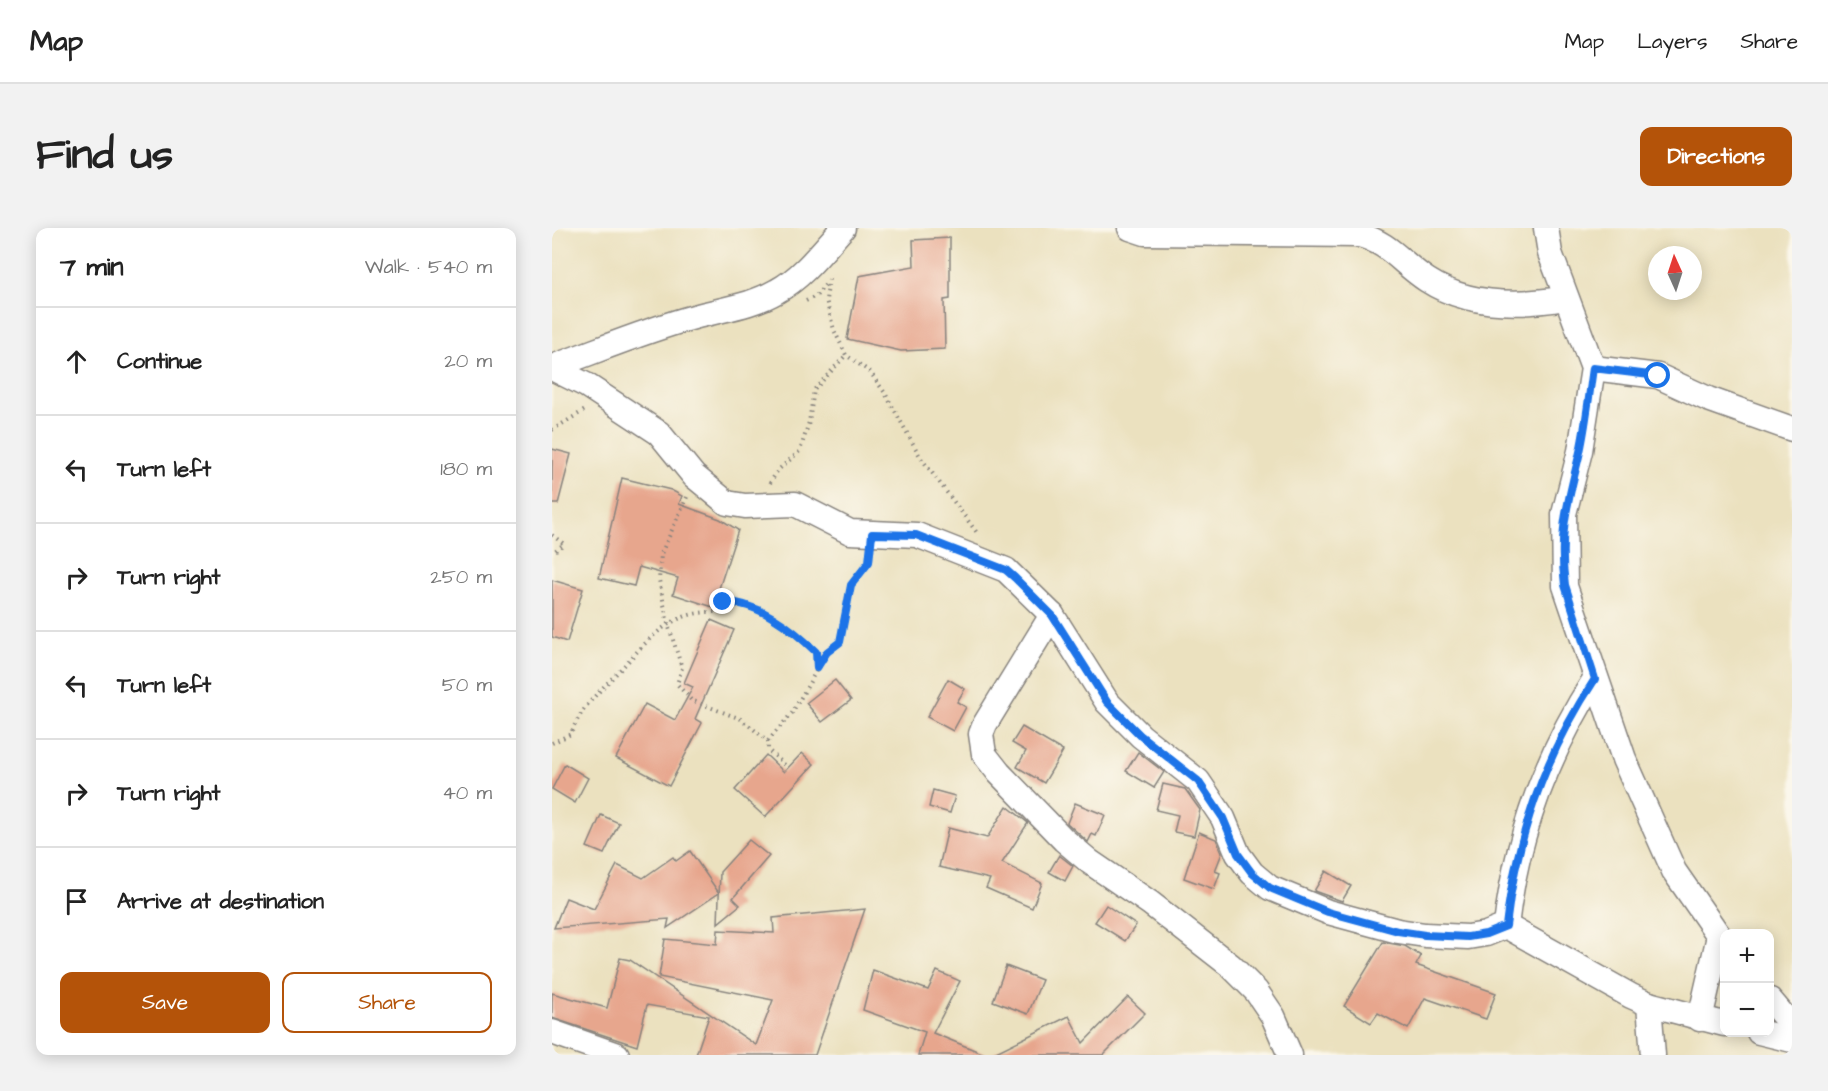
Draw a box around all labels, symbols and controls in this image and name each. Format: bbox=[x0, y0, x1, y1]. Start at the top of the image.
text: Map bbox=[30, 22, 83, 61]
text: Map bbox=[1564, 27, 1604, 56]
text: Layers bbox=[1637, 27, 1707, 56]
text: Share bbox=[1740, 27, 1798, 56]
text: Find us bbox=[36, 127, 173, 185]
button: Directions bbox=[1640, 127, 1792, 186]
north arrow bbox=[1648, 246, 1702, 300]
text: 7 min bbox=[60, 249, 124, 285]
text: Walk · 540 m bbox=[365, 253, 492, 281]
icon: ahead bbox=[60, 345, 93, 378]
text: Continue bbox=[117, 346, 202, 377]
text: 20 m bbox=[444, 347, 492, 375]
route start bbox=[1644, 362, 1670, 388]
icon: left bbox=[60, 453, 93, 486]
text: Turn left bbox=[117, 454, 211, 485]
text: 180 m bbox=[440, 455, 492, 483]
icon: right bbox=[60, 561, 93, 594]
text: Turn right bbox=[117, 562, 220, 593]
text: 250 m bbox=[430, 563, 492, 591]
route end bbox=[709, 588, 735, 614]
icon: left bbox=[60, 669, 93, 702]
text: Turn left bbox=[117, 670, 211, 701]
text: 50 m bbox=[442, 671, 492, 699]
icon: right bbox=[60, 777, 93, 810]
text: Turn right bbox=[117, 778, 220, 809]
text: 40 m bbox=[442, 779, 492, 807]
icon: arrive bbox=[60, 885, 93, 918]
text: Arrive at destination bbox=[117, 886, 324, 917]
map controls bbox=[1720, 929, 1774, 1037]
button: + bbox=[1720, 929, 1774, 983]
button: Save bbox=[60, 972, 270, 1033]
button: Share bbox=[282, 972, 492, 1033]
button: − bbox=[1720, 983, 1774, 1037]

